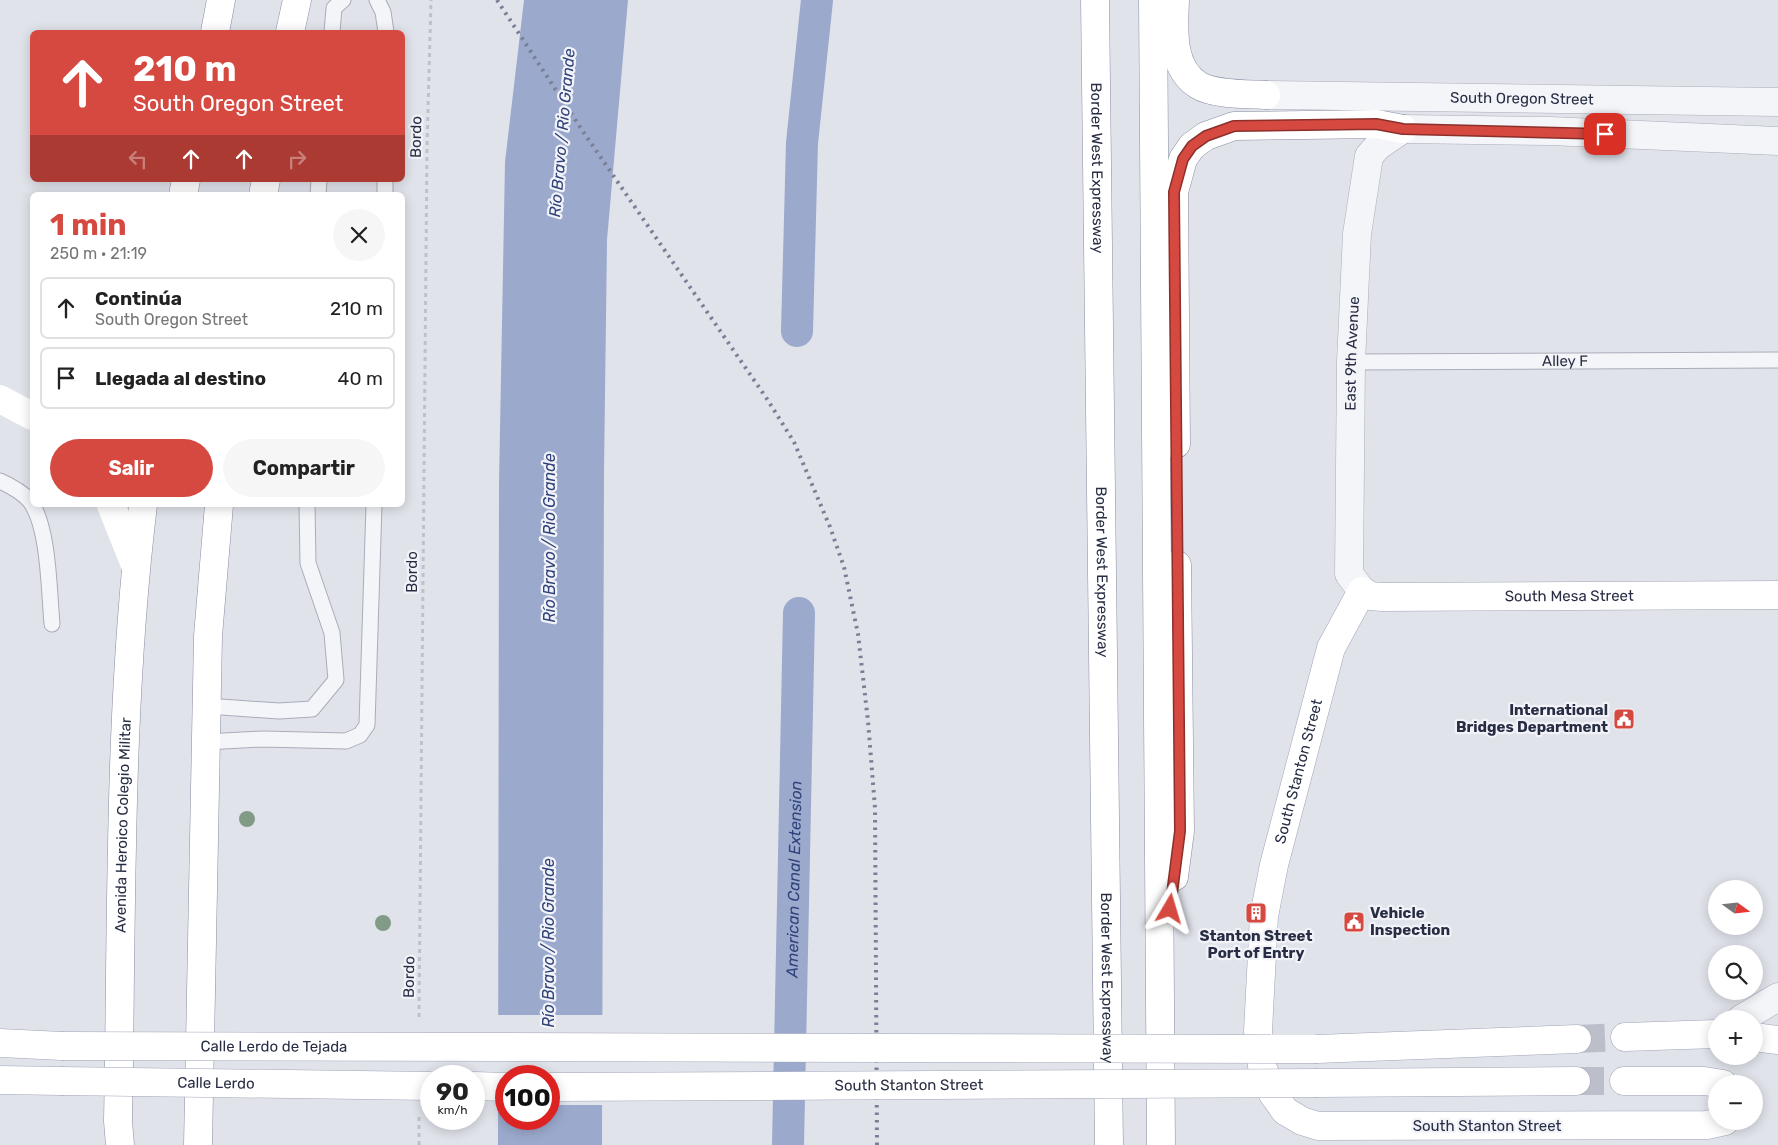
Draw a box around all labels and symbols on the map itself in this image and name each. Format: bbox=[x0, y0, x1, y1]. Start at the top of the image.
water label: Río Bravo / Rio Grande bbox=[545, 48, 579, 218]
street label: Border West Expressway bbox=[1087, 82, 1107, 254]
street label: South Oregon Street bbox=[1450, 89, 1594, 108]
pin bbox=[1584, 113, 1626, 155]
street label: Bordo bbox=[407, 116, 425, 158]
street label: East 9th Avenue bbox=[1342, 296, 1363, 411]
street label: Alley F bbox=[1542, 352, 1588, 370]
water label: Río Bravo / Rio Grande bbox=[540, 453, 559, 623]
street label: Border West Expressway bbox=[1092, 486, 1112, 658]
street label: Bordo bbox=[403, 551, 421, 593]
street label: South Mesa Street bbox=[1505, 587, 1634, 605]
street label: South Stanton Street bbox=[1271, 697, 1326, 846]
place label: International Bridges Department bbox=[1456, 701, 1608, 736]
public building icon: International Bridges Department bbox=[1612, 707, 1636, 731]
street label: Avenida Heroico Colegio Militar bbox=[111, 717, 135, 933]
water label: American Canal Extension bbox=[782, 780, 805, 979]
water label: Río Bravo / Rio Grande bbox=[539, 858, 558, 1028]
north arrow bbox=[1708, 880, 1762, 935]
position arrow bbox=[1143, 882, 1195, 934]
street label: Border West Expressway bbox=[1097, 892, 1117, 1064]
building icon: Stanton Street Port of Entry bbox=[1244, 901, 1268, 925]
place label: Vehicle Inspection bbox=[1370, 904, 1450, 939]
public building icon: Vehicle Inspection bbox=[1342, 910, 1366, 934]
place label: Stanton Street Port of Entry bbox=[1200, 927, 1312, 962]
street label: Bordo bbox=[400, 956, 418, 998]
street label: Calle Lerdo de Tejada bbox=[201, 1037, 347, 1056]
speed limit sign: 100 bbox=[495, 1065, 560, 1130]
street label: Calle Lerdo bbox=[177, 1074, 255, 1093]
street label: South Stanton Street bbox=[835, 1076, 984, 1095]
street label: South Stanton Street bbox=[1413, 1117, 1561, 1135]

